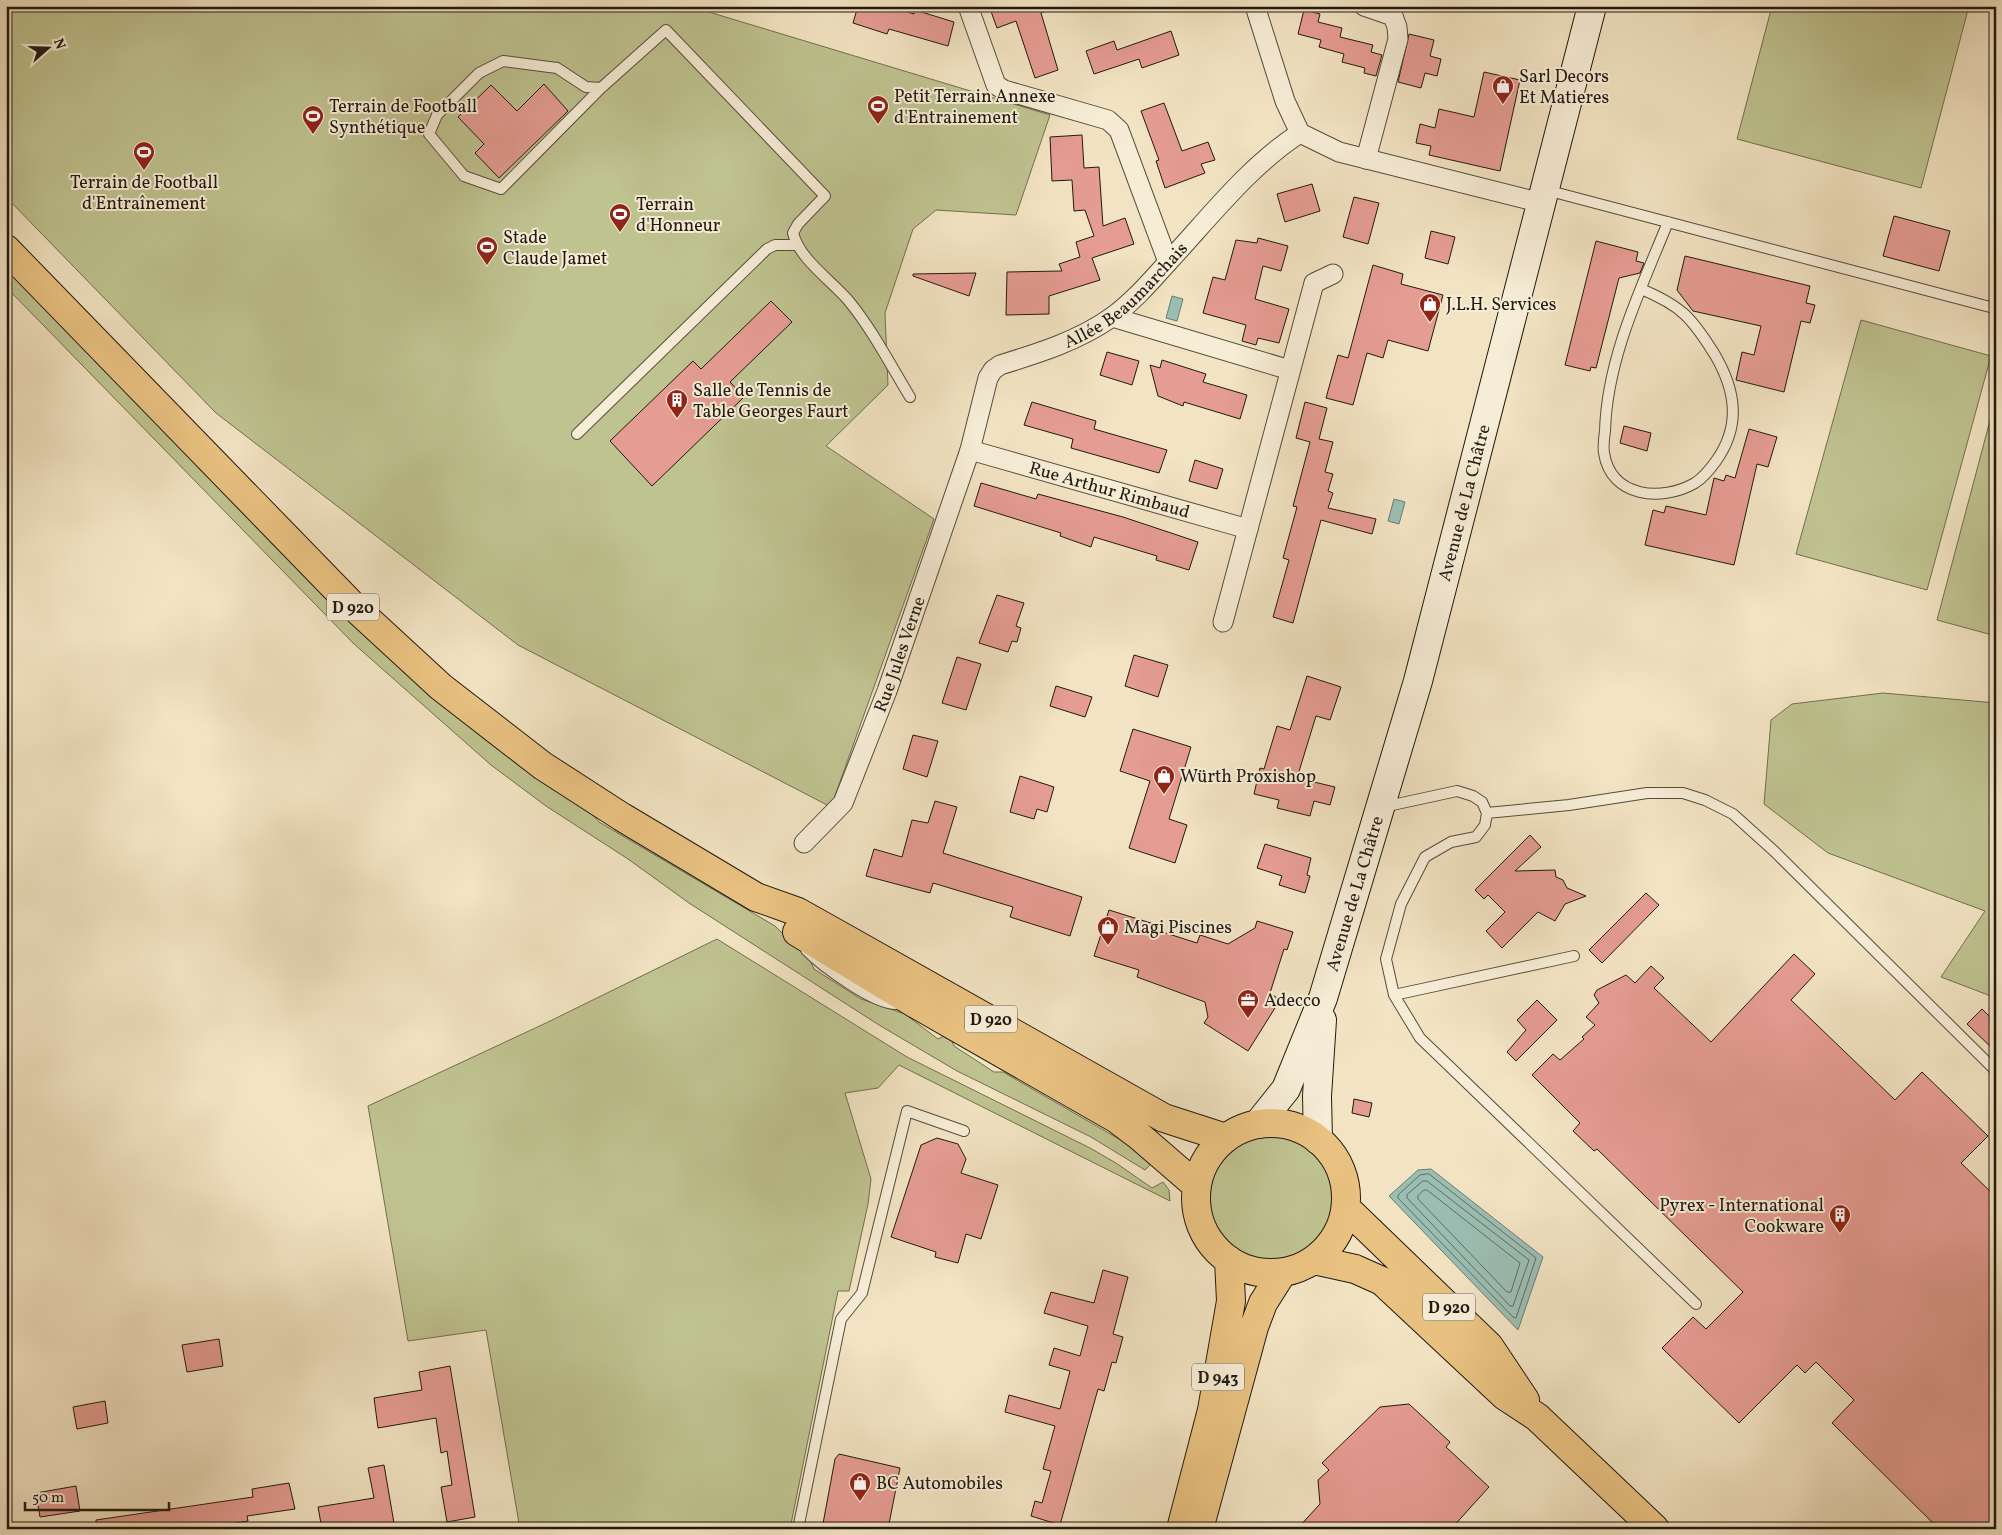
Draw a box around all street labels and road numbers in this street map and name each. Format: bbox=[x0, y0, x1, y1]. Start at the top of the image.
street label: Allée Beaumarchais bbox=[1060, 237, 1194, 355]
street label: Avenue de La Châtre bbox=[1433, 422, 1498, 584]
street label: Rue Arthur Rimbaud bbox=[1026, 456, 1192, 526]
street label: Rue Jules Verne bbox=[869, 593, 933, 717]
road number: D 920 bbox=[327, 594, 379, 620]
street label: Avenue de La Châtre bbox=[1321, 813, 1391, 975]
road number: D 920 bbox=[965, 1006, 1017, 1032]
road number: D 920 bbox=[1423, 1294, 1475, 1320]
road number: D 943 bbox=[1192, 1364, 1244, 1390]

